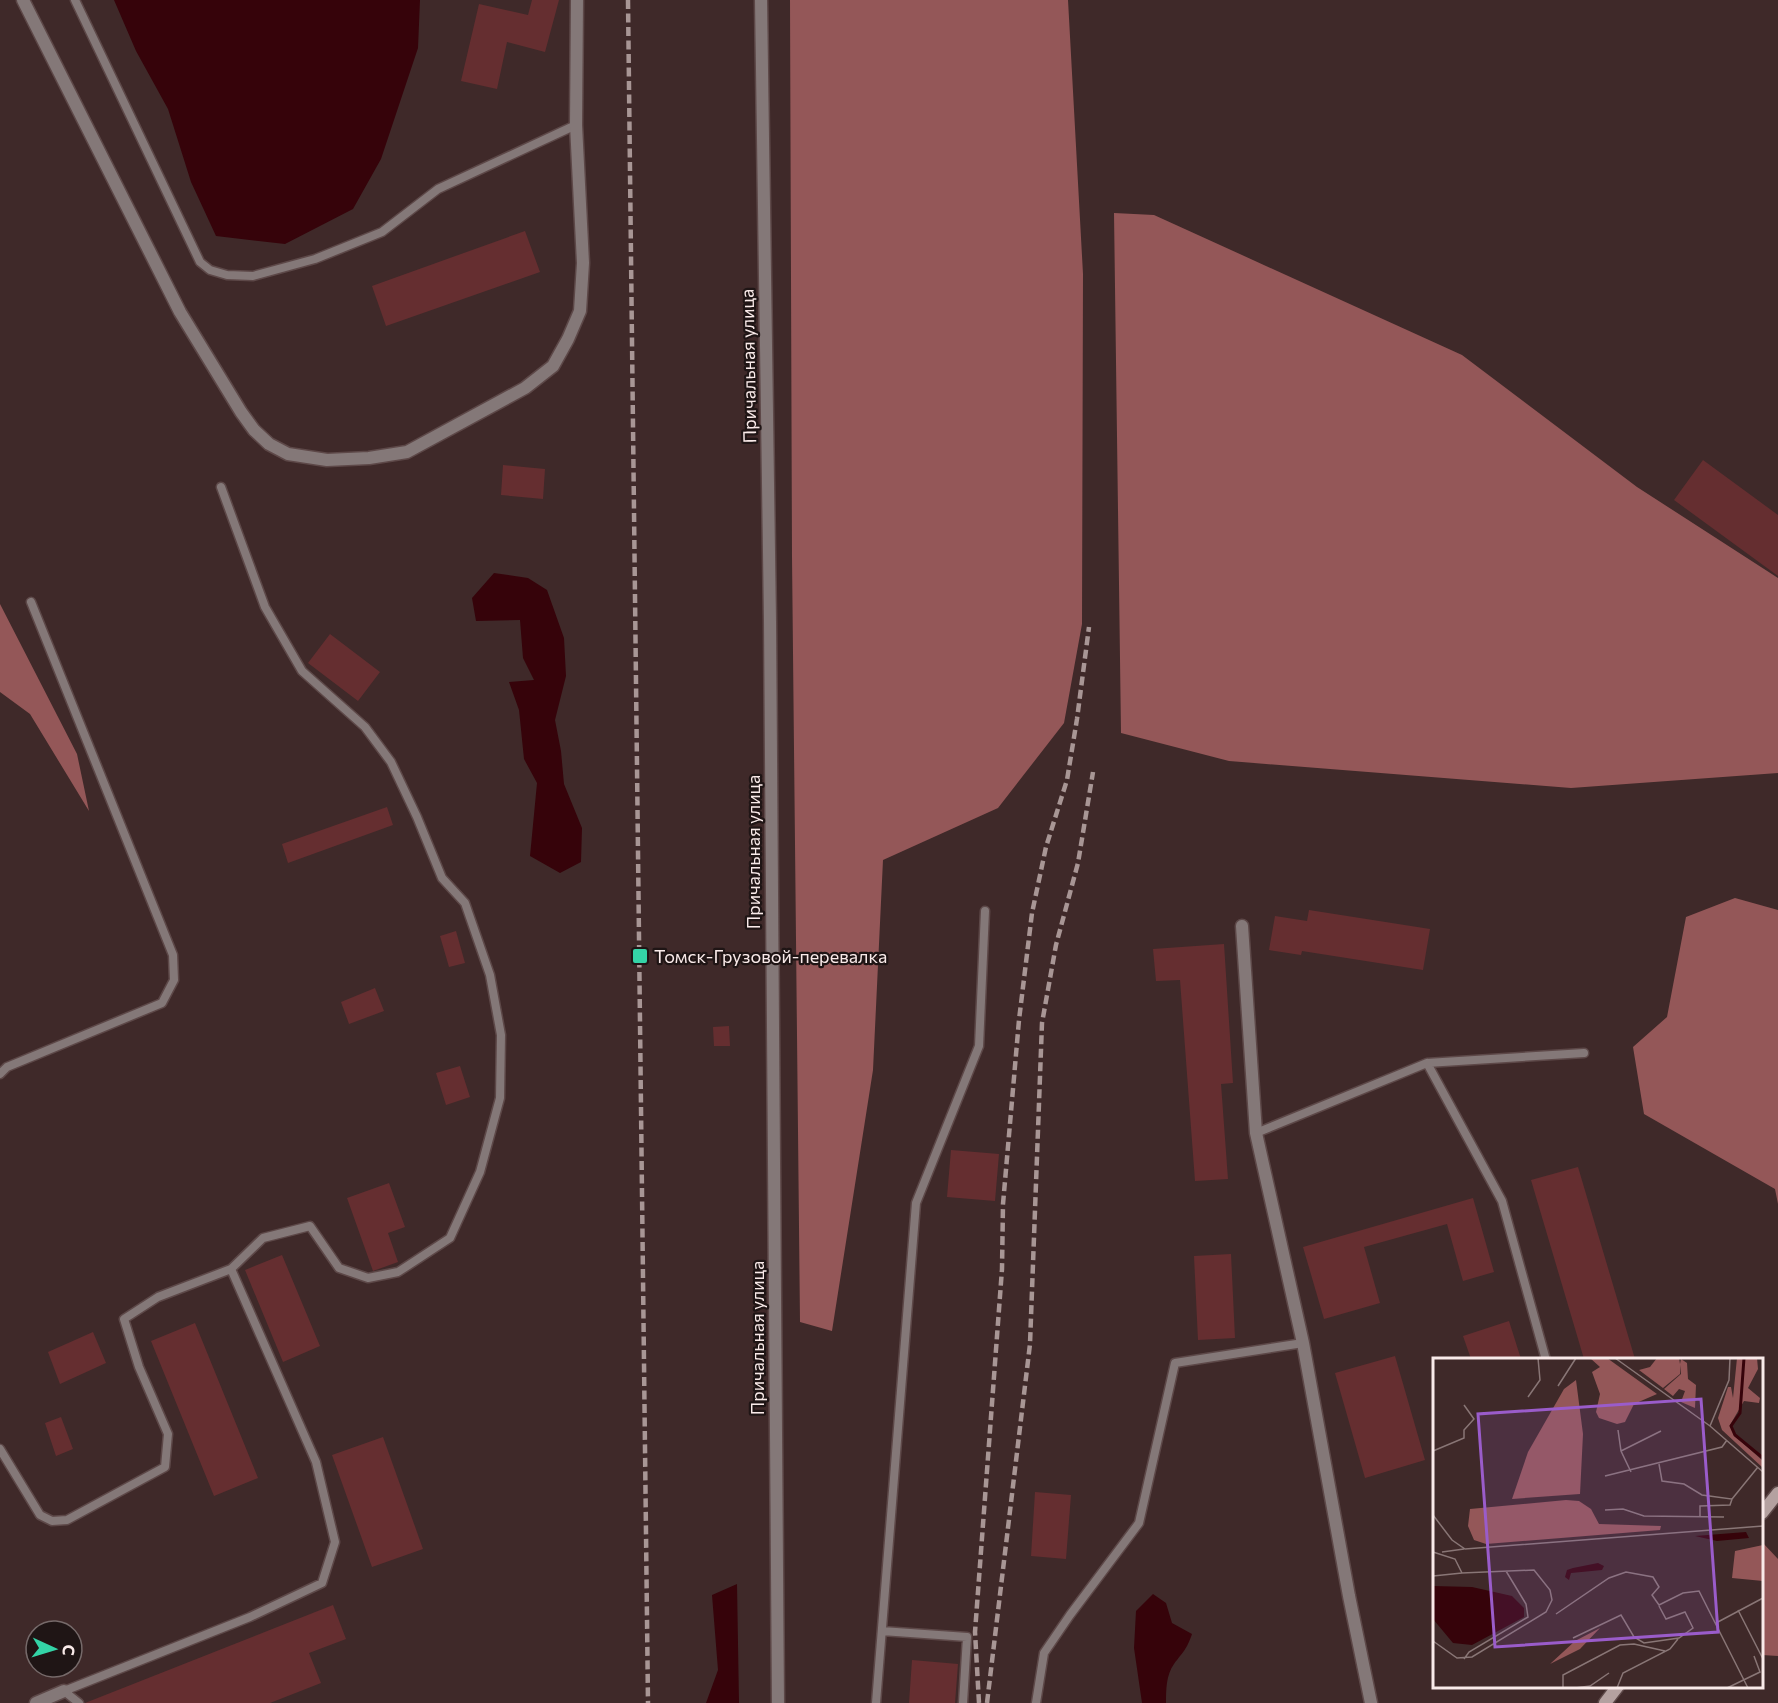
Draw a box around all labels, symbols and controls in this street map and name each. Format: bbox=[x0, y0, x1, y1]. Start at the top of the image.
street label: Причальная улица bbox=[736, 289, 760, 443]
street label: Причальная улица bbox=[742, 775, 764, 929]
place label: Томск-Грузовой-перевалка bbox=[654, 945, 887, 967]
marker: Томск-Грузовой-перевалка bbox=[631, 947, 649, 965]
street label: Причальная улица bbox=[746, 1261, 768, 1415]
inset map bbox=[1433, 1358, 1763, 1688]
north arrow bbox=[24, 1619, 84, 1679]
text: С bbox=[60, 1644, 79, 1656]

